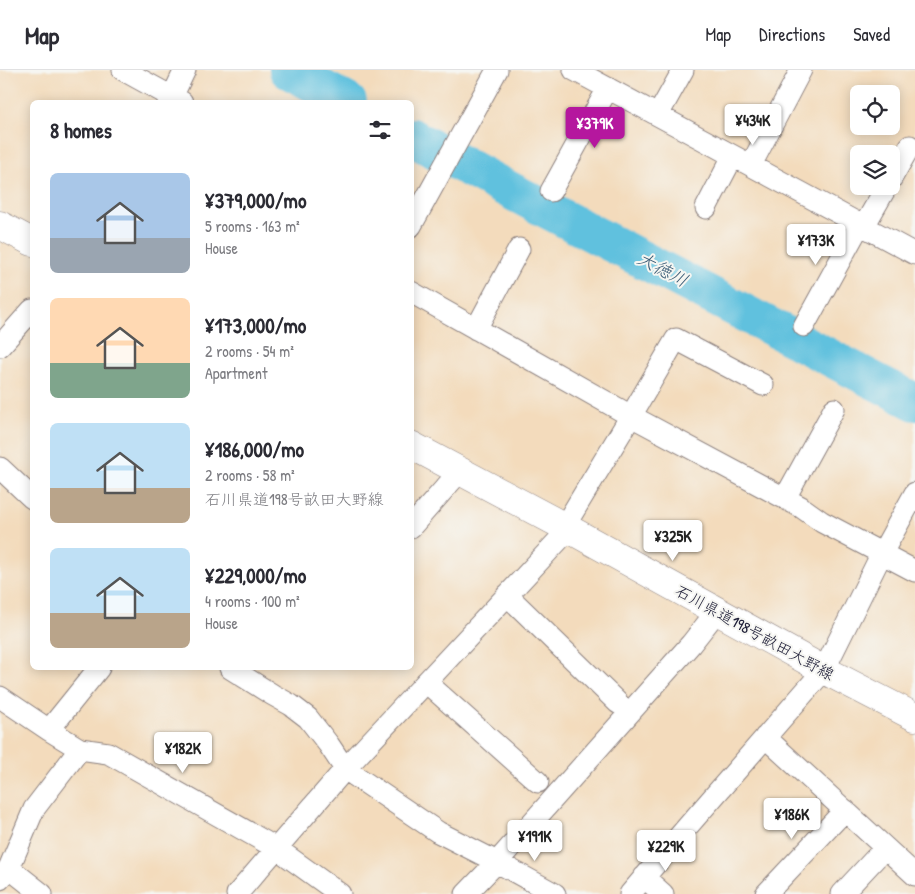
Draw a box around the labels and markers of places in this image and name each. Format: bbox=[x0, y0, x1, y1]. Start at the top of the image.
pin: ¥434K bbox=[718, 104, 788, 146]
pin: ¥379K bbox=[560, 106, 630, 149]
pin: ¥173K bbox=[781, 224, 851, 266]
pin: ¥325K bbox=[638, 520, 708, 562]
pin: ¥182K bbox=[148, 732, 218, 774]
pin: ¥186K bbox=[757, 798, 827, 840]
pin: ¥191K bbox=[500, 820, 570, 862]
pin: ¥229K bbox=[631, 830, 701, 872]

